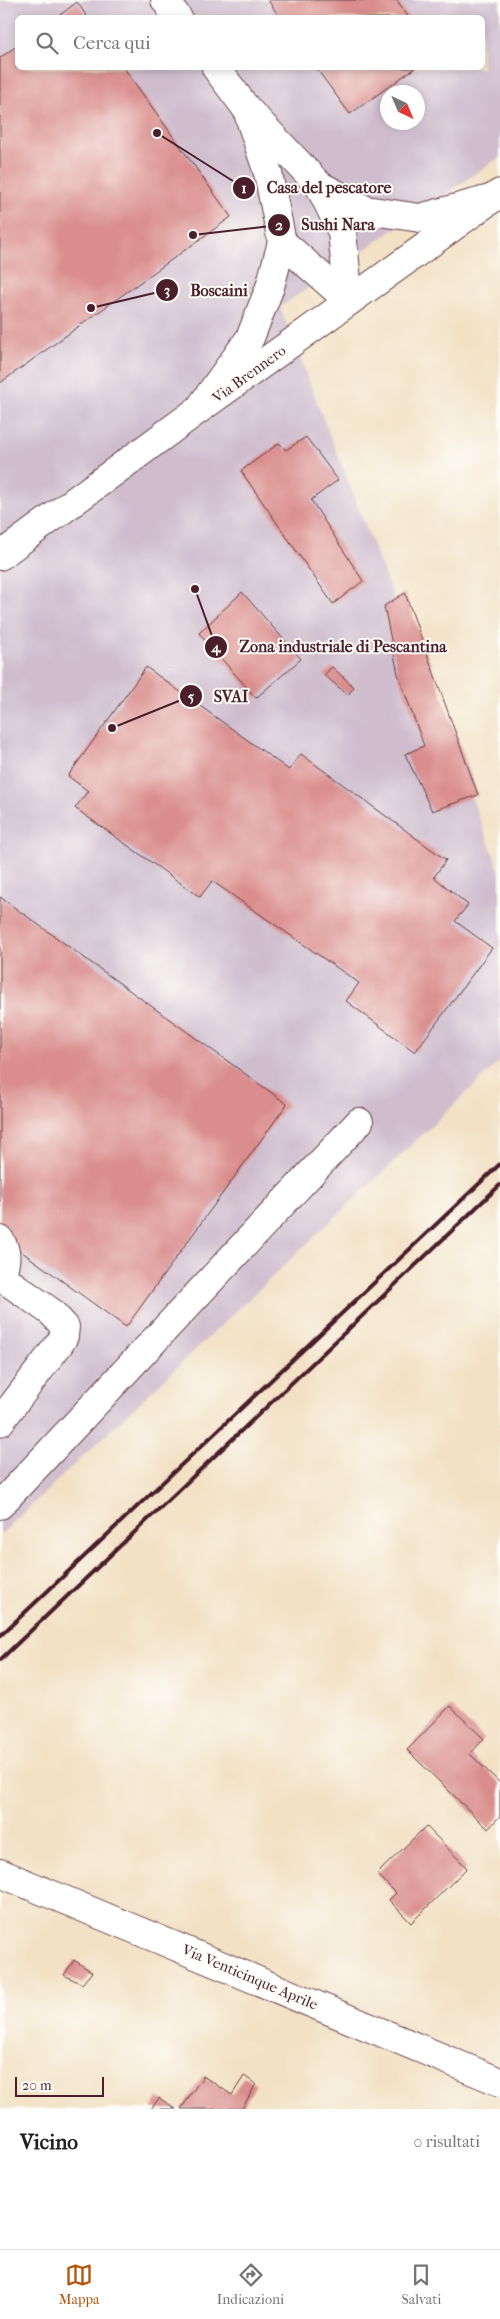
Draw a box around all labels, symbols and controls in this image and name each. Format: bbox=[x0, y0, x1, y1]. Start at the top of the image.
search box bbox=[15, 15, 485, 70]
icon: search bbox=[33, 29, 61, 57]
text: Cerca qui bbox=[73, 32, 151, 54]
north arrow bbox=[380, 85, 425, 130]
callout: Casa del pescatore bbox=[232, 172, 402, 203]
text: Casa del pescatore bbox=[267, 178, 391, 198]
text: 1 bbox=[241, 179, 247, 197]
callout: Sushi Nara bbox=[266, 209, 385, 240]
text: Sushi Nara bbox=[301, 215, 375, 234]
text: 2 bbox=[275, 216, 283, 234]
callout: Boscaini bbox=[155, 275, 257, 306]
text: 3 bbox=[164, 281, 170, 299]
text: Boscaini bbox=[190, 281, 248, 300]
street label: Via Brennero bbox=[208, 341, 290, 407]
callout: Zona industriale di Pescantina bbox=[204, 631, 456, 662]
text: Zona industriale di Pescantina bbox=[239, 637, 447, 656]
text: 4 bbox=[211, 638, 222, 656]
callout: SVAI bbox=[179, 681, 258, 712]
text: 5 bbox=[188, 687, 195, 705]
text: SVAI bbox=[214, 687, 249, 706]
street label: Via Venticinque Aprile bbox=[179, 1940, 321, 2014]
scale bar bbox=[15, 2074, 104, 2097]
text: 20 m bbox=[22, 2077, 52, 2094]
text: Vicino bbox=[20, 2130, 78, 2154]
text: 0 risultati bbox=[413, 2132, 480, 2151]
tab: Mappa bbox=[59, 2261, 100, 2308]
tab: Indicazioni bbox=[217, 2261, 284, 2308]
tab: Salvati bbox=[401, 2261, 441, 2308]

